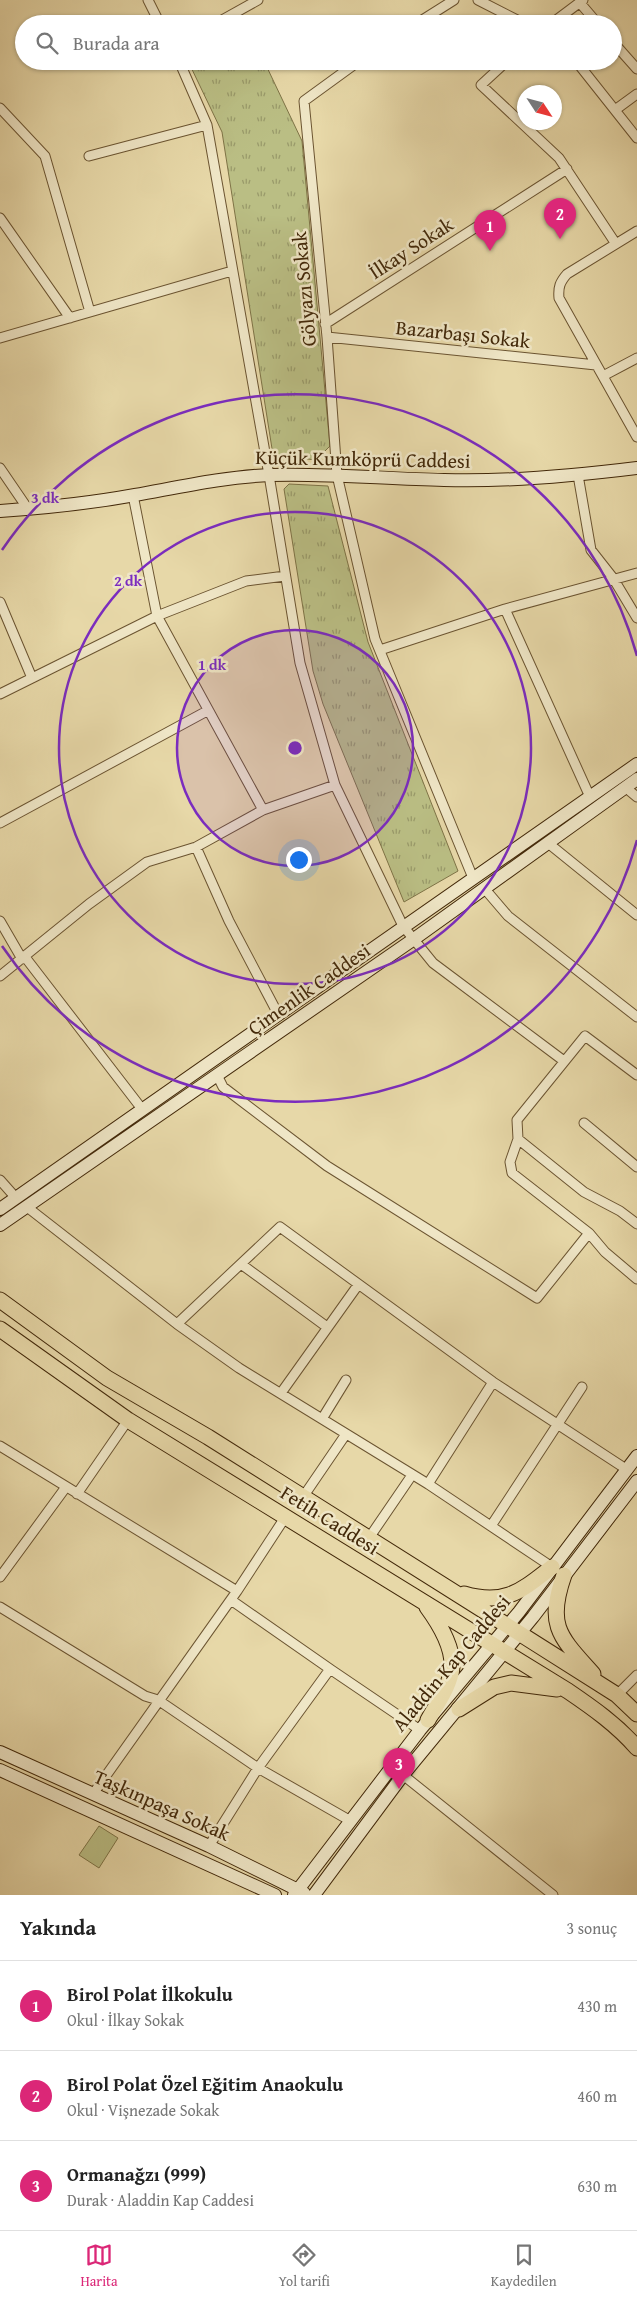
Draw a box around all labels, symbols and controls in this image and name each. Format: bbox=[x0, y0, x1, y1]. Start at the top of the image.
search box bbox=[15, 15, 622, 70]
icon: search bbox=[33, 29, 61, 57]
text: Burada ara bbox=[73, 29, 160, 57]
north arrow bbox=[517, 85, 562, 130]
pin: 2 bbox=[544, 198, 576, 239]
street label: İlkay Sokak bbox=[363, 209, 459, 286]
pin: 1 bbox=[474, 210, 506, 251]
street label: Gölyazı Sokak bbox=[284, 230, 323, 348]
street label: Bazarbaşı Sokak bbox=[395, 312, 532, 355]
street label: Küçük Kumköprü Caddesi bbox=[255, 442, 471, 475]
text: 3 dk bbox=[31, 487, 60, 508]
text: 2 dk bbox=[114, 570, 143, 591]
text: 1 dk bbox=[198, 654, 227, 675]
centre of rings bbox=[286, 739, 304, 757]
your location bbox=[286, 847, 312, 873]
street label: Çimenlik Caddesi bbox=[241, 935, 376, 1042]
street label: Fetih Caddesi bbox=[275, 1478, 385, 1562]
street label: Aladdin Kap Caddesi bbox=[385, 1588, 517, 1737]
pin: 3 bbox=[383, 1748, 415, 1789]
street label: Taşkınpaşa Sokak bbox=[89, 1761, 236, 1848]
text: Yakında bbox=[20, 1912, 96, 1943]
text: 3 sonuç bbox=[567, 1916, 617, 1940]
text: Birol Polat İlkokulu bbox=[67, 1980, 233, 2008]
text: 1 bbox=[32, 1994, 40, 2018]
text: 430 m bbox=[577, 1994, 617, 2018]
text: Okul · İlkay Sokak bbox=[67, 2008, 184, 2032]
text: Birol Polat Özel Eğitim Anaokulu bbox=[67, 2070, 343, 2098]
text: 2 bbox=[32, 2084, 40, 2108]
text: 460 m bbox=[577, 2084, 617, 2108]
text: Okul · Vişnezade Sokak bbox=[67, 2098, 219, 2122]
text: Ormanağzı (999) bbox=[67, 2160, 206, 2188]
text: 3 bbox=[32, 2174, 40, 2198]
text: 630 m bbox=[577, 2174, 617, 2198]
text: Durak · Aladdin Kap Caddesi bbox=[67, 2188, 254, 2212]
tab: Harita bbox=[80, 2241, 118, 2291]
tab: Yol tarifi bbox=[279, 2241, 330, 2291]
tab: Kaydedilen bbox=[491, 2241, 557, 2291]

